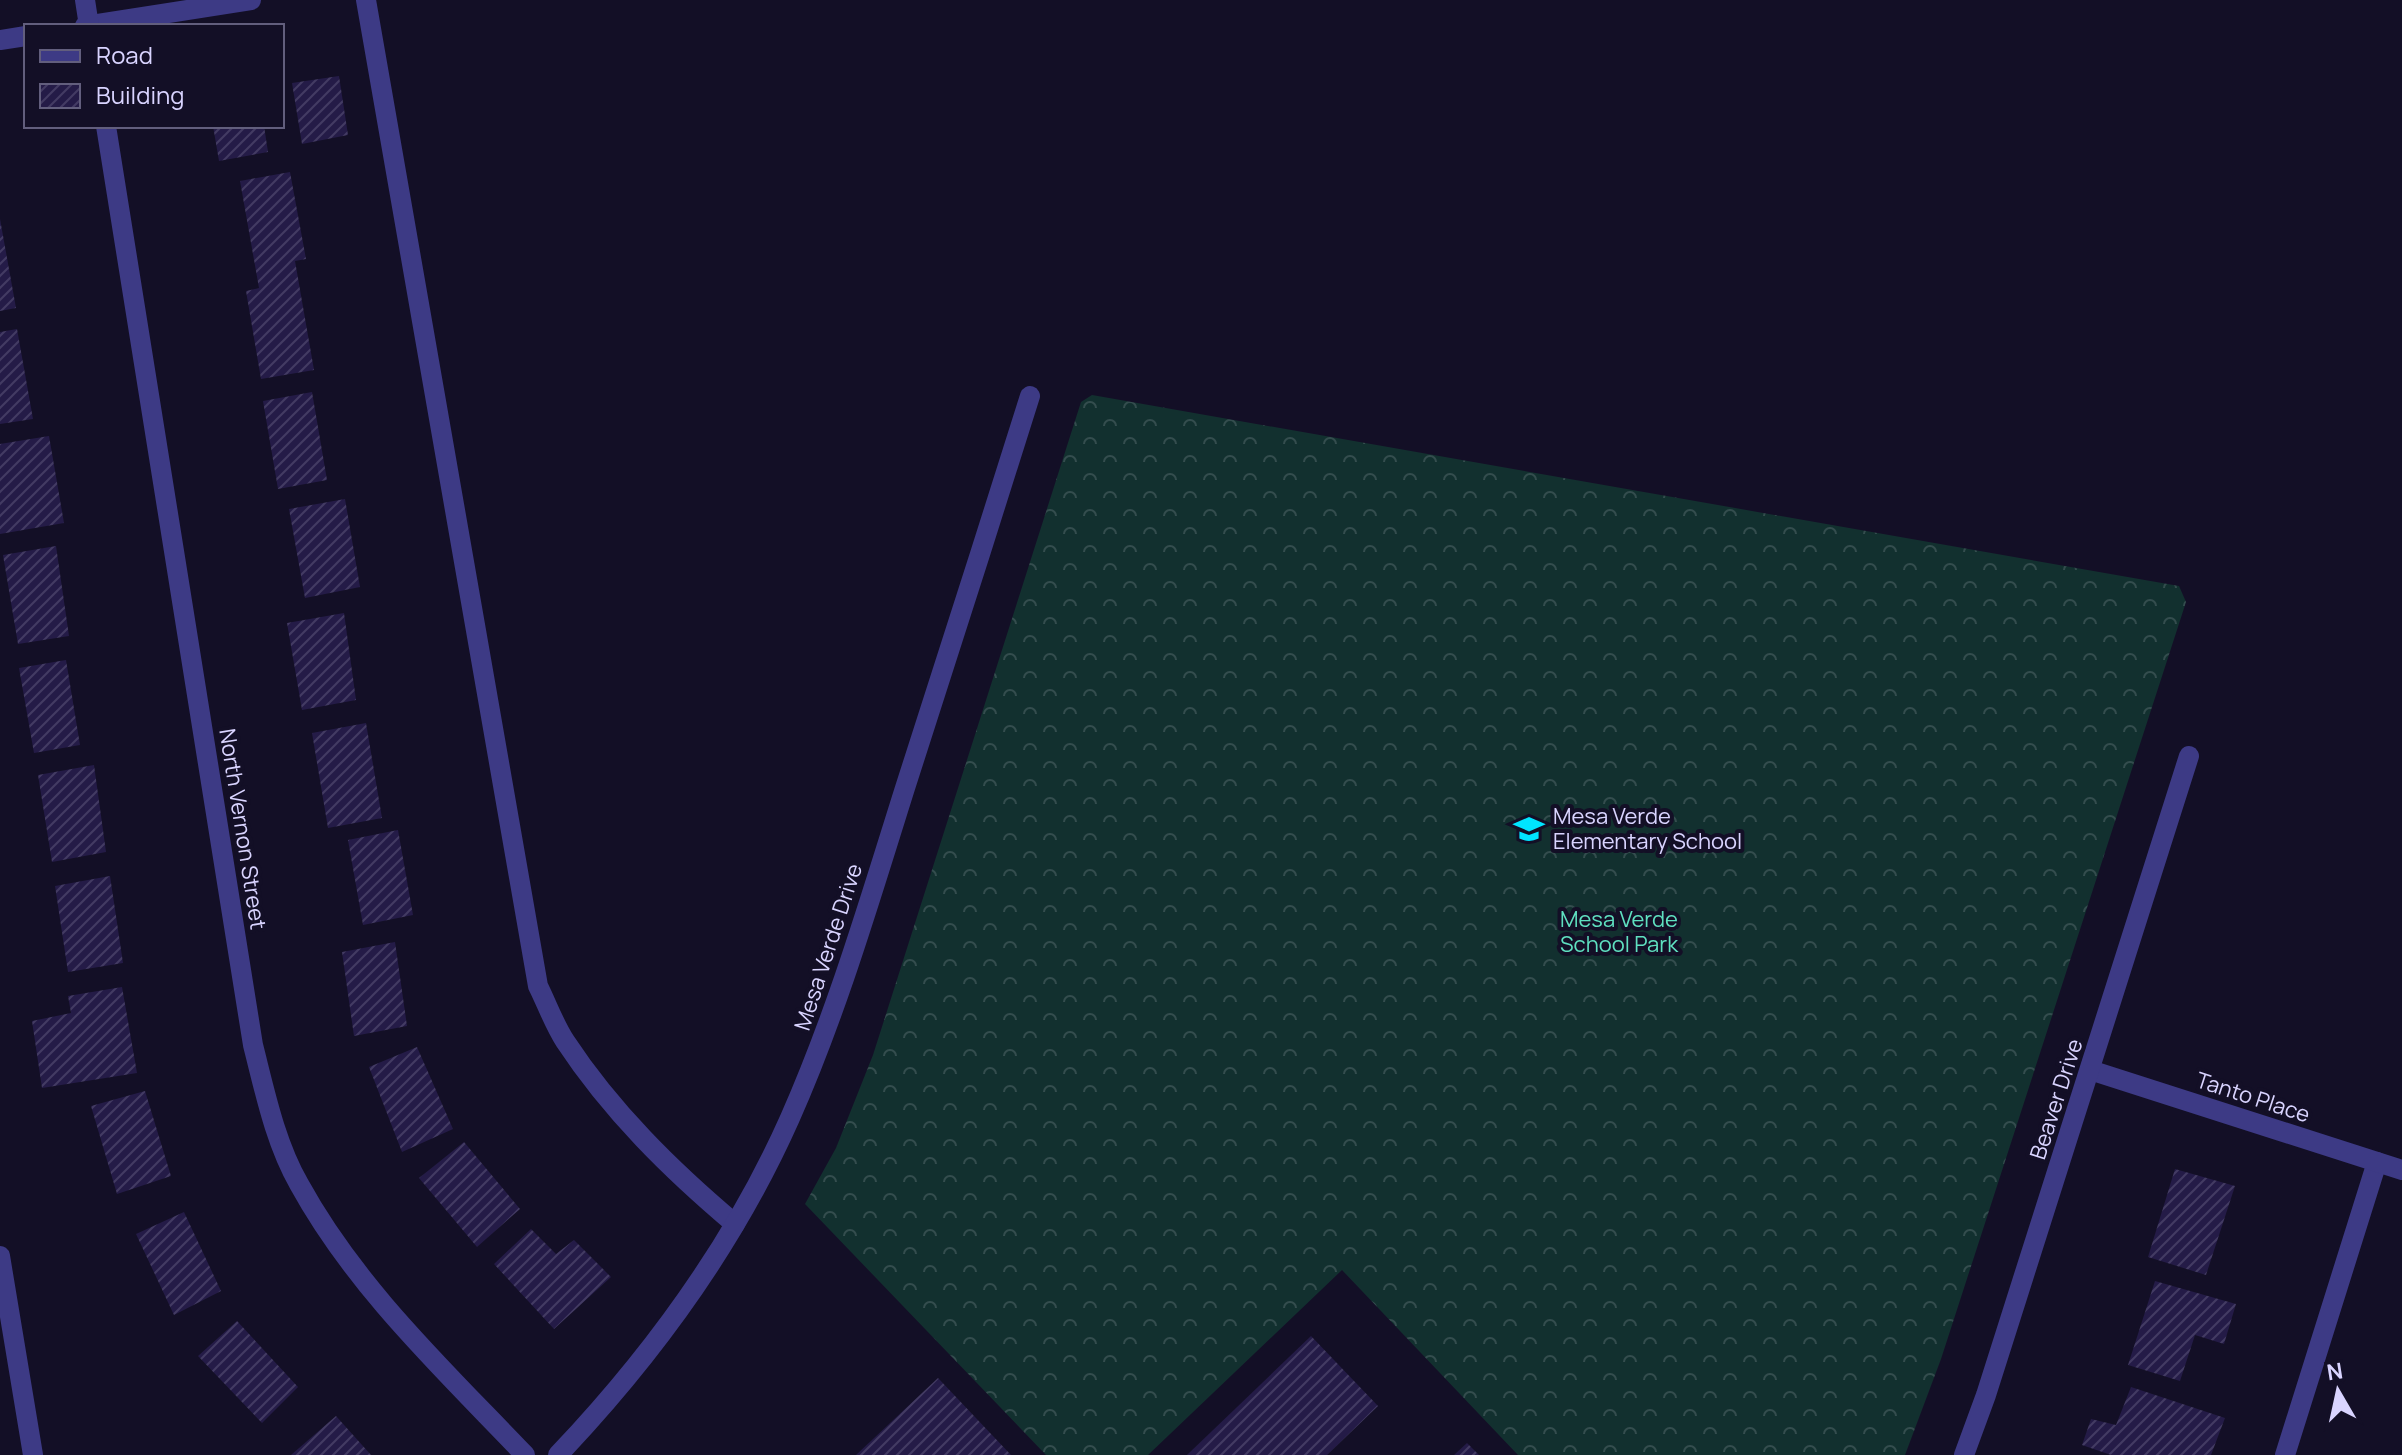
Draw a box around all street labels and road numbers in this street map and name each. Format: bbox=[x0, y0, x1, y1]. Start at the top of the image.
street label: North Vernon Street bbox=[212, 726, 274, 932]
street label: Mesa Verde Drive bbox=[787, 860, 869, 1034]
street label: Beaver Drive bbox=[2022, 1035, 2090, 1163]
street label: Tanto Place bbox=[2192, 1064, 2314, 1130]

